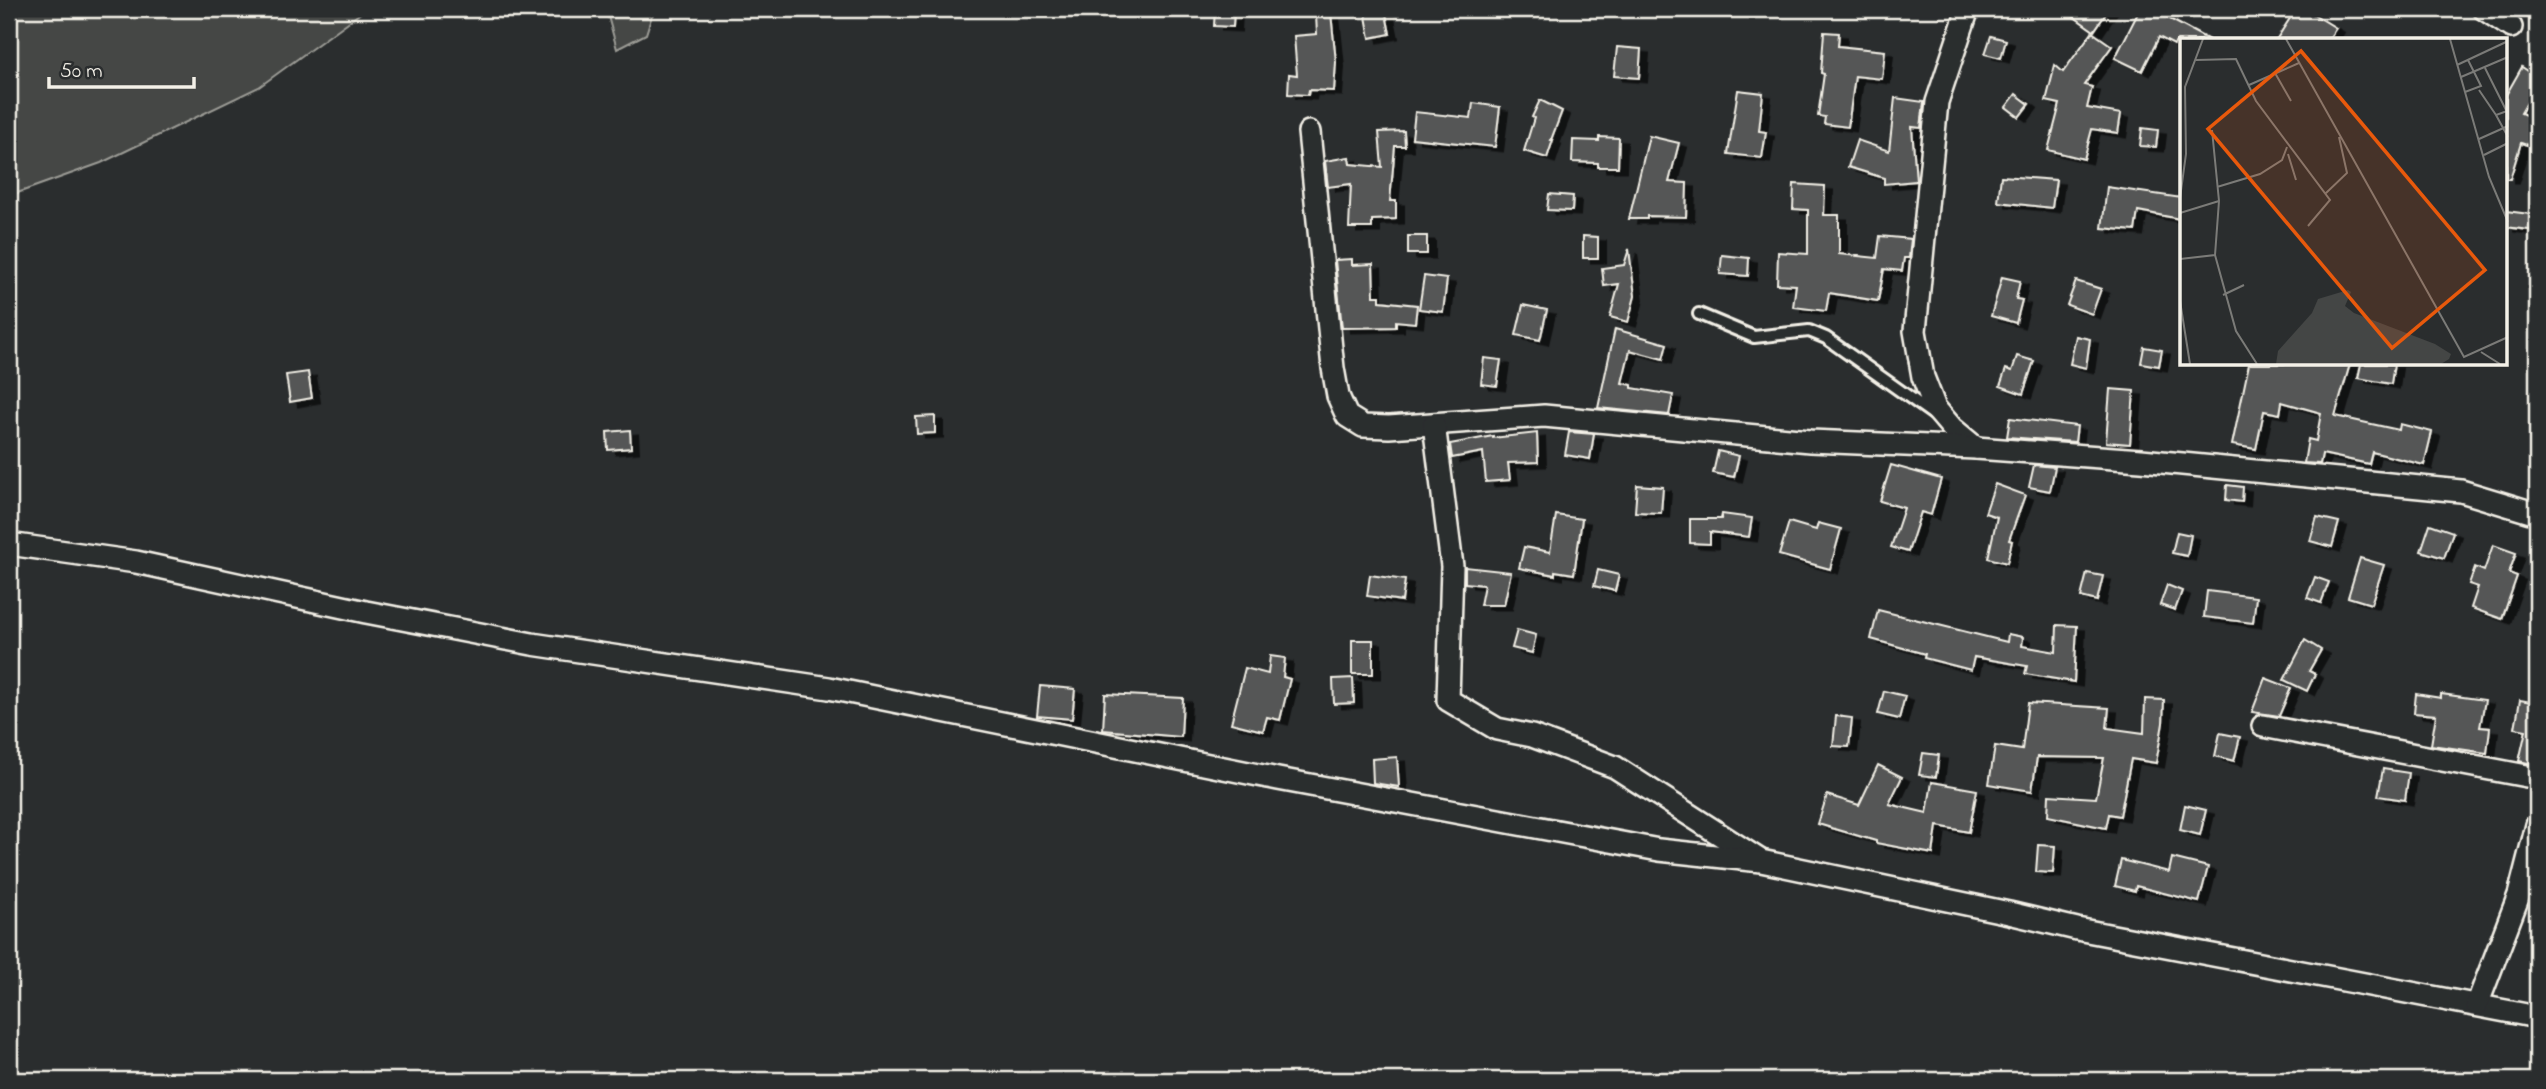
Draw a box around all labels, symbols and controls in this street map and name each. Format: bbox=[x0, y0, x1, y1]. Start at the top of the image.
inset map bbox=[2180, 38, 2508, 366]
scale bar bbox=[49, 46, 194, 90]
text: 50 m bbox=[60, 57, 103, 87]

